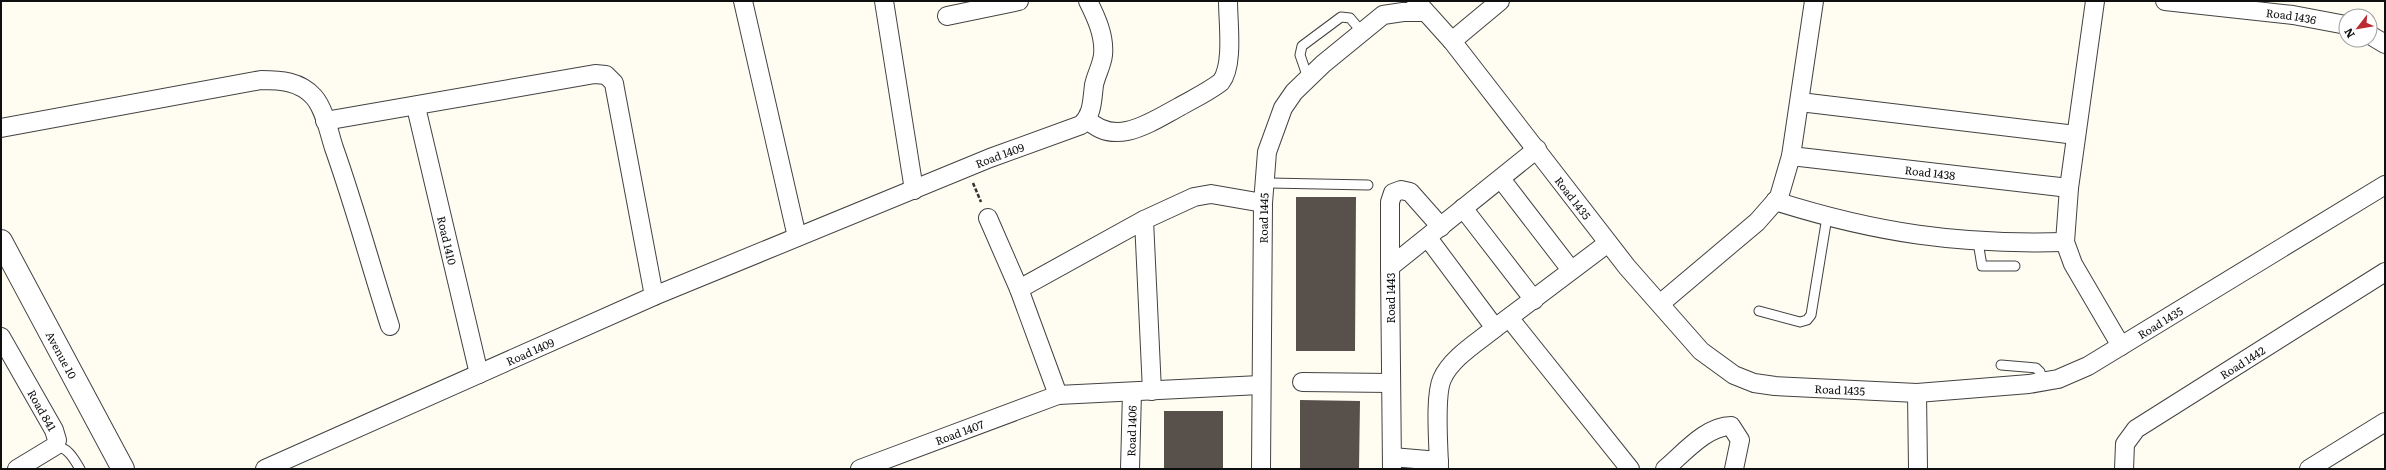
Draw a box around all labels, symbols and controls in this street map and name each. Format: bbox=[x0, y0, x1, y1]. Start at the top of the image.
street label: Road 1436 bbox=[2265, 4, 2318, 27]
north arrow bbox=[2338, 8, 2378, 48]
text: N bbox=[2339, 26, 2358, 42]
street label: Road 1409 bbox=[973, 138, 1026, 171]
street label: Road 1438 bbox=[1904, 161, 1956, 183]
street label: Road 1435 bbox=[1552, 173, 1595, 223]
street label: Road 1445 bbox=[1255, 192, 1272, 243]
street label: Road 1410 bbox=[434, 214, 461, 266]
street label: Road 1443 bbox=[1382, 272, 1398, 324]
street label: Road 1435 bbox=[2134, 302, 2186, 342]
street label: Avenue 10 bbox=[43, 328, 81, 381]
street label: Road 1409 bbox=[503, 333, 557, 369]
street label: Road 1442 bbox=[2216, 342, 2268, 382]
street label: Road 1435 bbox=[1814, 380, 1866, 398]
street label: Road 841 bbox=[24, 386, 61, 434]
street label: Road 1406 bbox=[1122, 405, 1140, 457]
street label: Road 1407 bbox=[933, 415, 986, 448]

